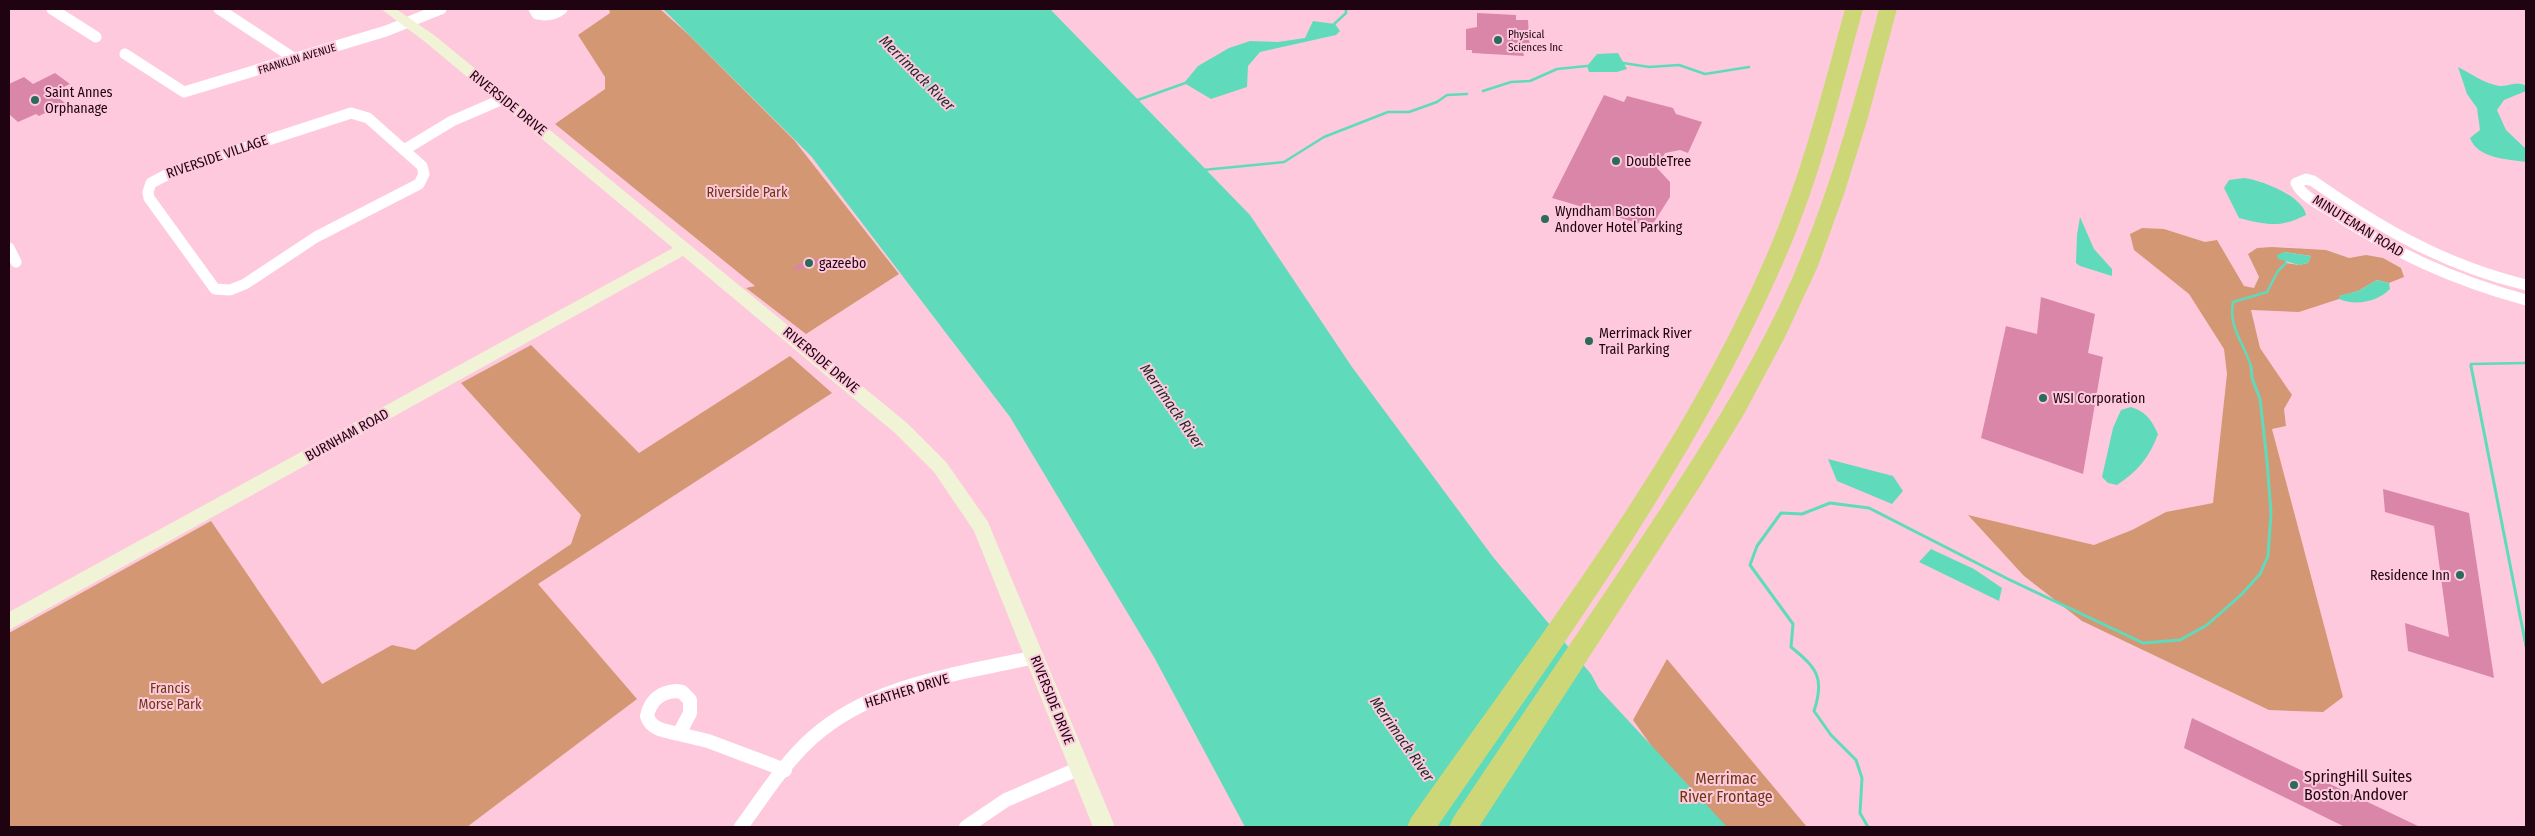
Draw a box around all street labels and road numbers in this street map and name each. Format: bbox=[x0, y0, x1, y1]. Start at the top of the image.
street label: FRANKLIN AVENUE bbox=[256, 41, 338, 77]
street label: RIVERSIDE DRIVE bbox=[466, 67, 550, 140]
street label: RIVERSIDE VILLAGE bbox=[164, 132, 270, 182]
street label: MINUTEMAN ROAD bbox=[2309, 191, 2407, 261]
street label: RIVERSIDE DRIVE bbox=[779, 323, 863, 397]
street label: BURNHAM ROAD bbox=[302, 405, 392, 465]
street label: RIVERSIDE DRIVE bbox=[1026, 653, 1078, 747]
street label: HEATHER DRIVE bbox=[863, 670, 952, 712]

